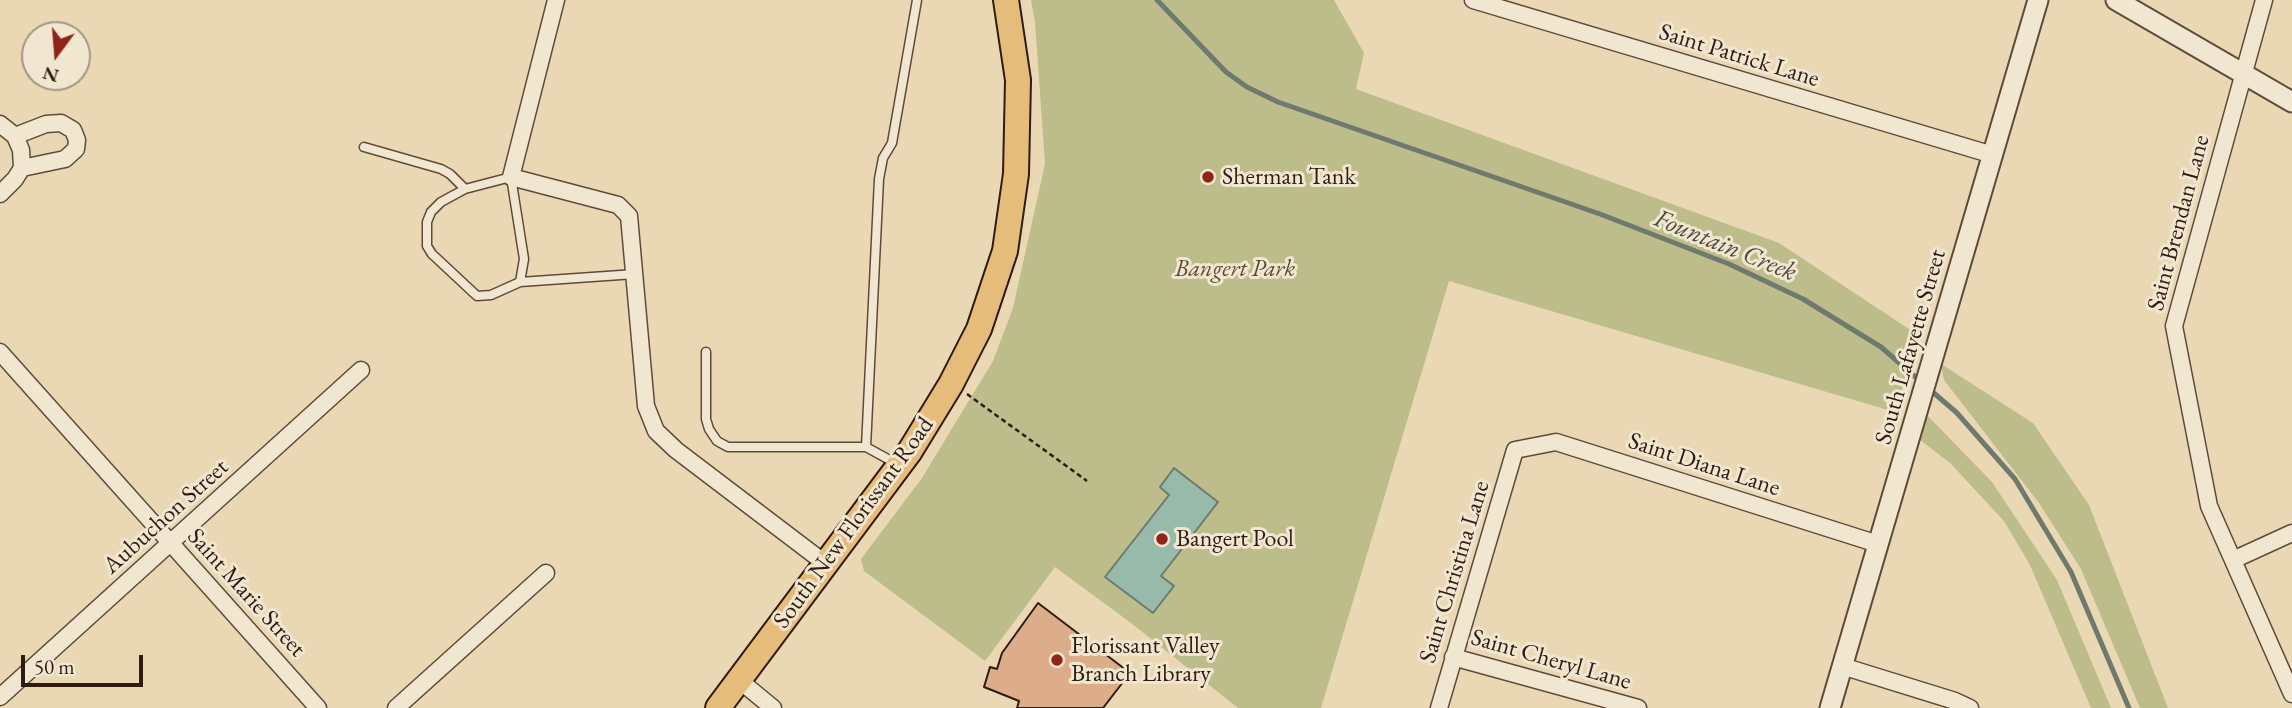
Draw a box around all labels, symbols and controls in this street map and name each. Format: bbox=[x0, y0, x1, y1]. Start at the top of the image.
street label: Saint Patrick Lane bbox=[1655, 18, 1823, 94]
north arrow bbox=[21, 21, 91, 91]
text: N bbox=[40, 61, 61, 89]
street label: Saint Brendan Lane bbox=[2142, 132, 2216, 314]
place label: Sherman Tank bbox=[1222, 163, 1356, 191]
marker: Sherman Tank bbox=[1200, 169, 1216, 185]
water label: Fountain Creek bbox=[1649, 203, 1801, 289]
street label: South Lafayette Street bbox=[1869, 246, 1953, 448]
park label: Bangert Park bbox=[1175, 255, 1295, 283]
street label: South New Florissant Road bbox=[768, 412, 940, 634]
street label: Saint Diana Lane bbox=[1624, 427, 1784, 503]
street label: Aubuchon Street bbox=[97, 453, 235, 581]
street label: Saint Christina Lane bbox=[1414, 478, 1496, 666]
street label: Saint Marie Street bbox=[181, 523, 311, 663]
place label: Bangert Pool bbox=[1176, 525, 1294, 553]
marker: Bangert Pool bbox=[1154, 531, 1170, 547]
street label: Saint Cheryl Lane bbox=[1468, 623, 1634, 697]
place label: Florissant Valley Branch Library bbox=[1071, 632, 1220, 688]
scale bar bbox=[24, 642, 147, 686]
marker: Florissant Valley Branch Library bbox=[1049, 652, 1065, 668]
text: 50 m bbox=[34, 653, 75, 680]

